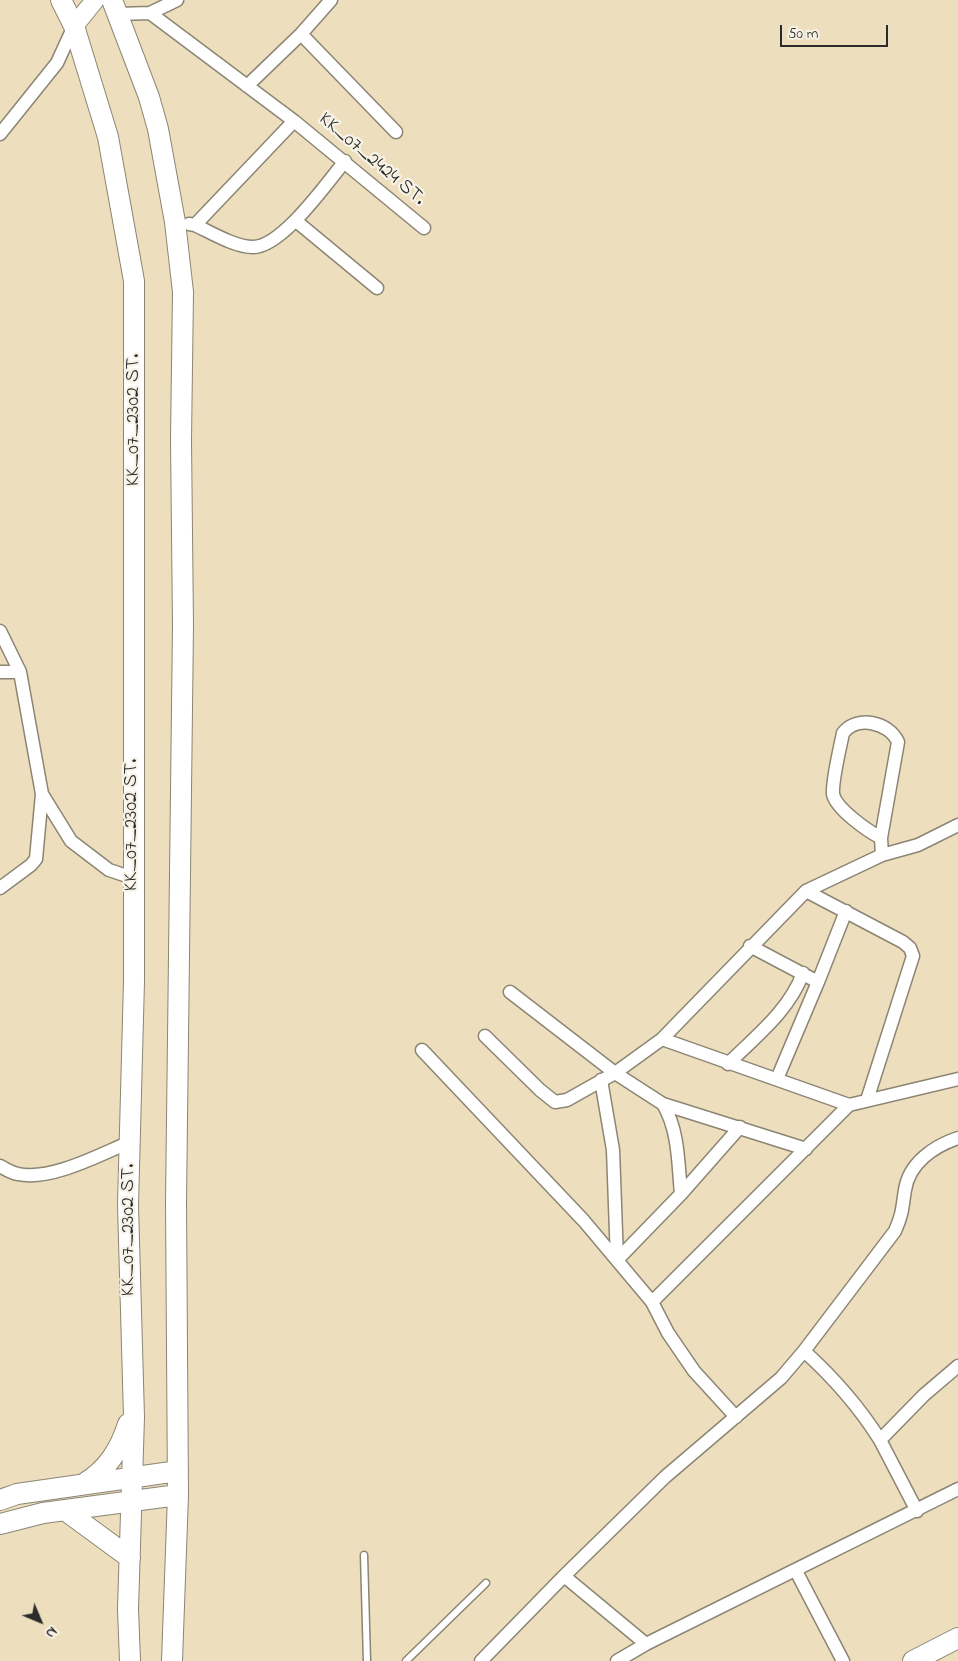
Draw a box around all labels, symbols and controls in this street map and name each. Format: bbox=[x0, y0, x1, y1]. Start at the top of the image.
scale bar bbox=[783, 15, 890, 47]
text: 50 m bbox=[788, 23, 818, 45]
street label: KK_07_2424 ST. bbox=[313, 108, 429, 212]
street label: KK_07_2302 ST. bbox=[123, 354, 147, 486]
street label: KK_07_2302 ST. bbox=[121, 759, 145, 891]
street label: KK_07_2302 ST. bbox=[118, 1164, 142, 1296]
north arrow bbox=[15, 1596, 65, 1646]
text: N bbox=[40, 1621, 62, 1643]

